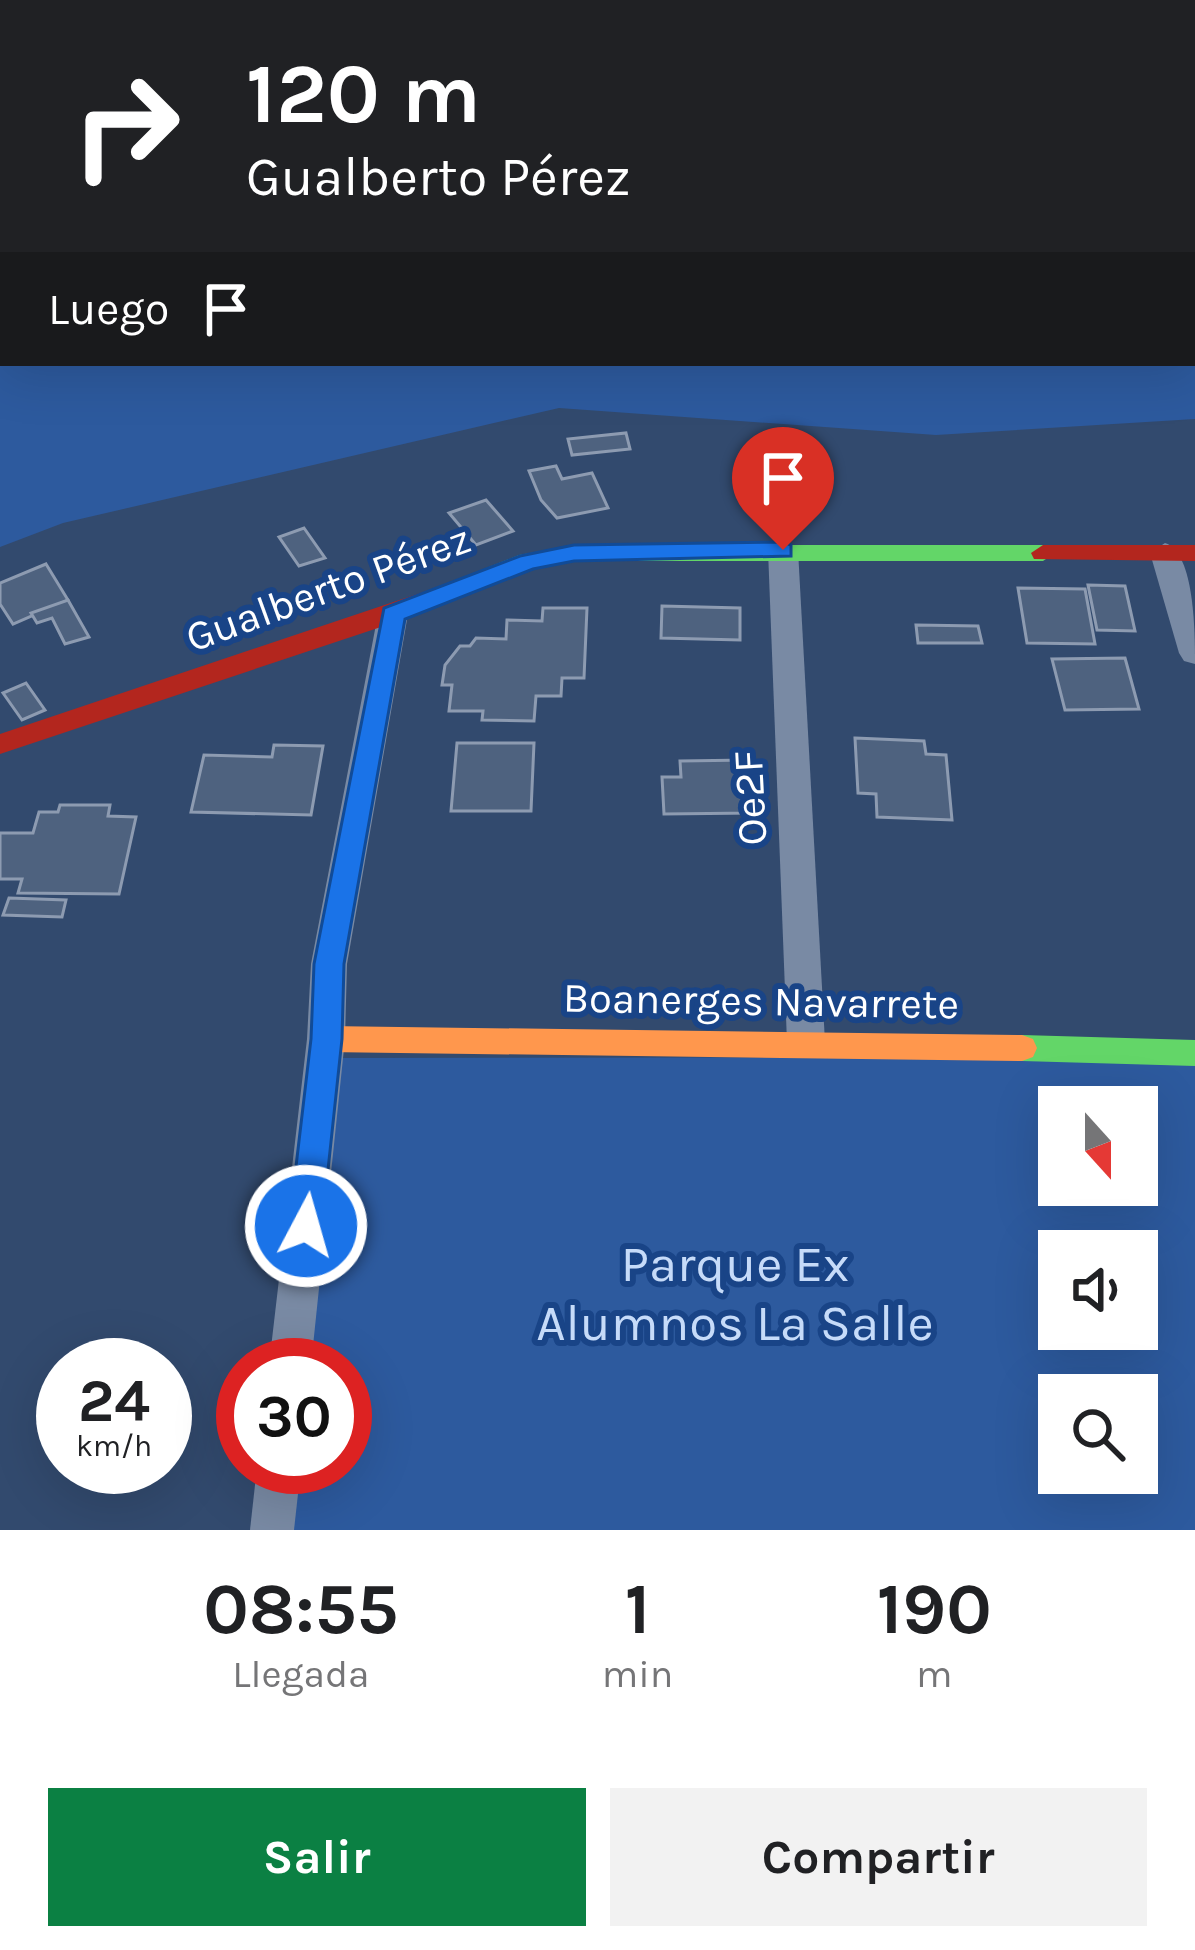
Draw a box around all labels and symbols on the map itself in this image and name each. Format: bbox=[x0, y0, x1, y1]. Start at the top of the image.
pin bbox=[732, 427, 834, 550]
street label: Gualberto Pérez bbox=[179, 513, 477, 663]
street label: Oe2F bbox=[723, 749, 777, 847]
street label: Boanerges Navarrete bbox=[562, 973, 960, 1029]
north arrow bbox=[1038, 1086, 1158, 1206]
position arrow bbox=[243, 1163, 369, 1289]
park label: Parque Ex Alumnos La Salle bbox=[536, 1234, 934, 1353]
speed limit sign: 30 bbox=[216, 1338, 372, 1494]

